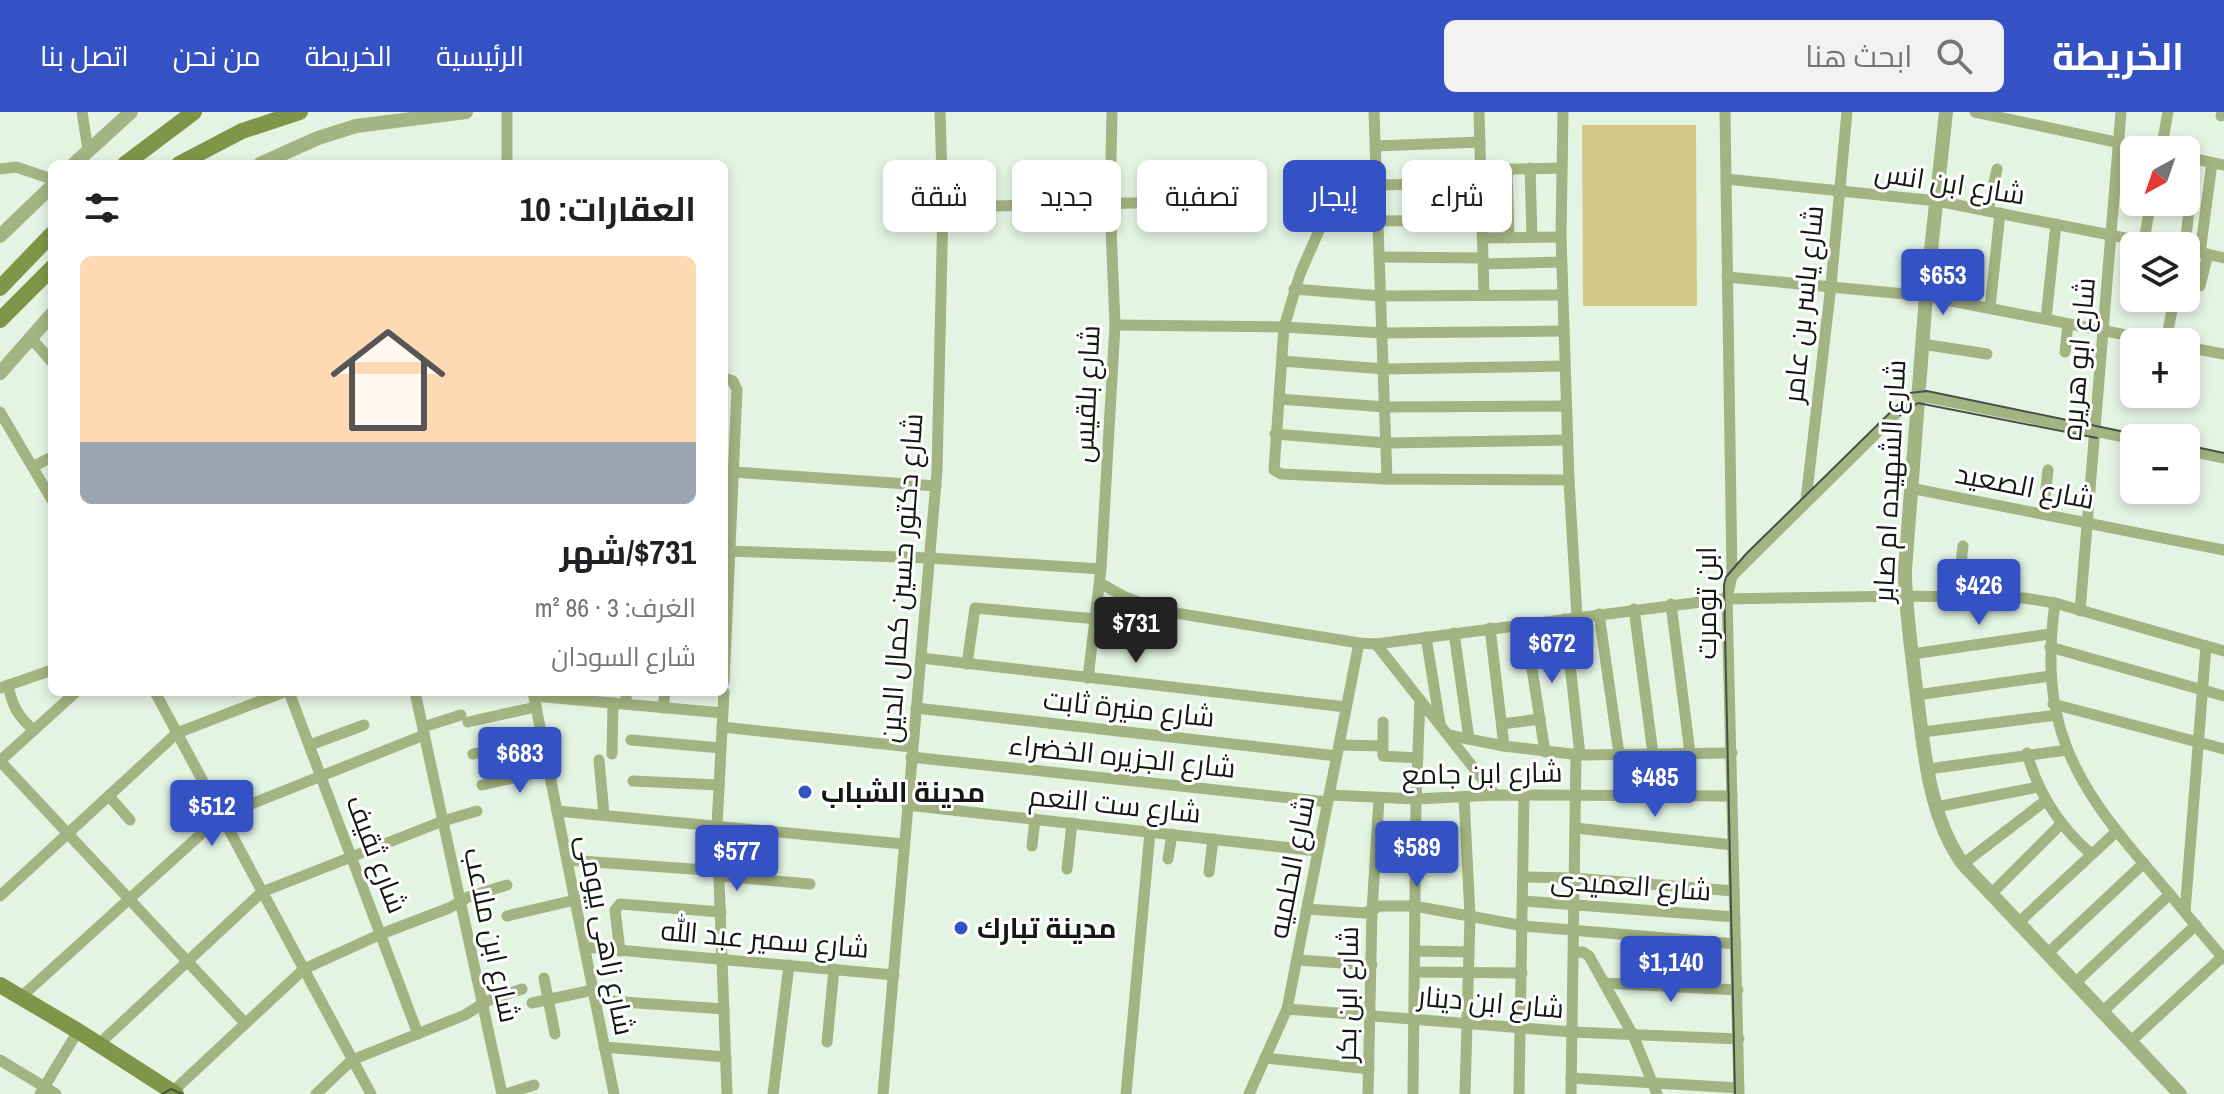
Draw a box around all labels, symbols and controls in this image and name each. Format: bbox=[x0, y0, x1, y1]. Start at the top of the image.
search box bbox=[1444, 20, 2004, 92]
text: الخريطة bbox=[2052, 31, 2184, 82]
icon: search bbox=[1932, 34, 1976, 78]
text: ابحث هنا bbox=[1805, 36, 1912, 76]
text: اتصل بنا bbox=[40, 37, 129, 75]
text: من نحن bbox=[173, 37, 261, 75]
text: الخريطة bbox=[305, 37, 392, 75]
text: الرئيسية bbox=[436, 37, 524, 75]
north arrow bbox=[2120, 136, 2200, 216]
map controls bbox=[2120, 136, 2200, 504]
street label: شارع ابن انس bbox=[1872, 152, 2028, 214]
chip: شقة bbox=[883, 160, 996, 232]
chip: جديد bbox=[1012, 160, 1121, 232]
chip: تصفية bbox=[1137, 160, 1267, 232]
chip: إيجار bbox=[1283, 160, 1386, 232]
chip: شراء bbox=[1402, 160, 1512, 232]
icon: filters bbox=[80, 186, 124, 230]
text: العقارات: 10 bbox=[520, 186, 696, 232]
street label: شارع ياسر بن عامر bbox=[1774, 203, 1832, 407]
button: layers bbox=[2120, 232, 2200, 312]
pin: $653 bbox=[1896, 249, 1990, 317]
text: $653 bbox=[1919, 257, 1967, 292]
street label: شارع ابو هريره bbox=[2052, 276, 2104, 442]
icon: home bbox=[316, 308, 460, 452]
street label: شارع بلقيس bbox=[1063, 324, 1109, 464]
button: + bbox=[2120, 328, 2200, 408]
street label: شارع الشهيده ام صابر bbox=[1864, 359, 1915, 605]
street label: شارع دكتور حسين كمال الدين bbox=[871, 412, 931, 744]
button: − bbox=[2120, 424, 2200, 504]
street label: شارع الصعيد bbox=[1952, 454, 2098, 518]
text: $731/شهر bbox=[560, 529, 696, 575]
street label: ابن تومرت bbox=[1687, 546, 1725, 660]
pin: $426 bbox=[1932, 559, 2026, 627]
text: $426 bbox=[1955, 567, 2003, 602]
text: الغرف: 3 · 86 m² bbox=[535, 590, 696, 625]
pin: $731 bbox=[1089, 597, 1183, 665]
text: $731 bbox=[1112, 605, 1160, 640]
pin: $672 bbox=[1505, 617, 1599, 685]
text: $672 bbox=[1528, 625, 1576, 660]
text: شارع السودان bbox=[551, 639, 696, 674]
street label: شارع منيرة ثابت bbox=[1041, 680, 1217, 736]
street label: شارع الجزيره الخضراء bbox=[1007, 725, 1237, 787]
pin: $683 bbox=[473, 727, 567, 795]
text: $683 bbox=[496, 735, 544, 770]
pin: $485 bbox=[1608, 751, 1702, 819]
street label: شارع ابن جامع bbox=[1401, 753, 1563, 793]
text: $485 bbox=[1631, 759, 1679, 794]
place label: مدينة الشباب bbox=[821, 773, 985, 811]
street label: شارع ست النعم bbox=[1027, 776, 1203, 833]
pin: $512 bbox=[165, 780, 259, 848]
marker: مدينة الشباب bbox=[796, 783, 814, 801]
text: $512 bbox=[188, 788, 236, 823]
street label: شارع ثقيف bbox=[337, 789, 417, 919]
street label: شارع الحلميه bbox=[1259, 792, 1323, 942]
pin: $589 bbox=[1370, 821, 1464, 889]
pin: $577 bbox=[690, 825, 784, 893]
text: $589 bbox=[1393, 829, 1441, 864]
street label: شارع زاهى بيومى bbox=[568, 831, 644, 1039]
text: $577 bbox=[713, 833, 761, 868]
street label: شارع ابن ملاعب bbox=[455, 844, 529, 1026]
street label: شارع العميدى bbox=[1549, 860, 1713, 910]
place label: مدينة تبارك bbox=[977, 909, 1117, 947]
street label: شارع سمير عبد الله bbox=[659, 911, 871, 967]
marker: مدينة تبارك bbox=[952, 919, 970, 937]
street label: شارع ابن بكر bbox=[1327, 926, 1367, 1064]
pin: $1,140 bbox=[1606, 936, 1736, 1004]
text: $1,140 bbox=[1638, 944, 1704, 979]
street label: شارع ابن دينار bbox=[1414, 977, 1566, 1027]

